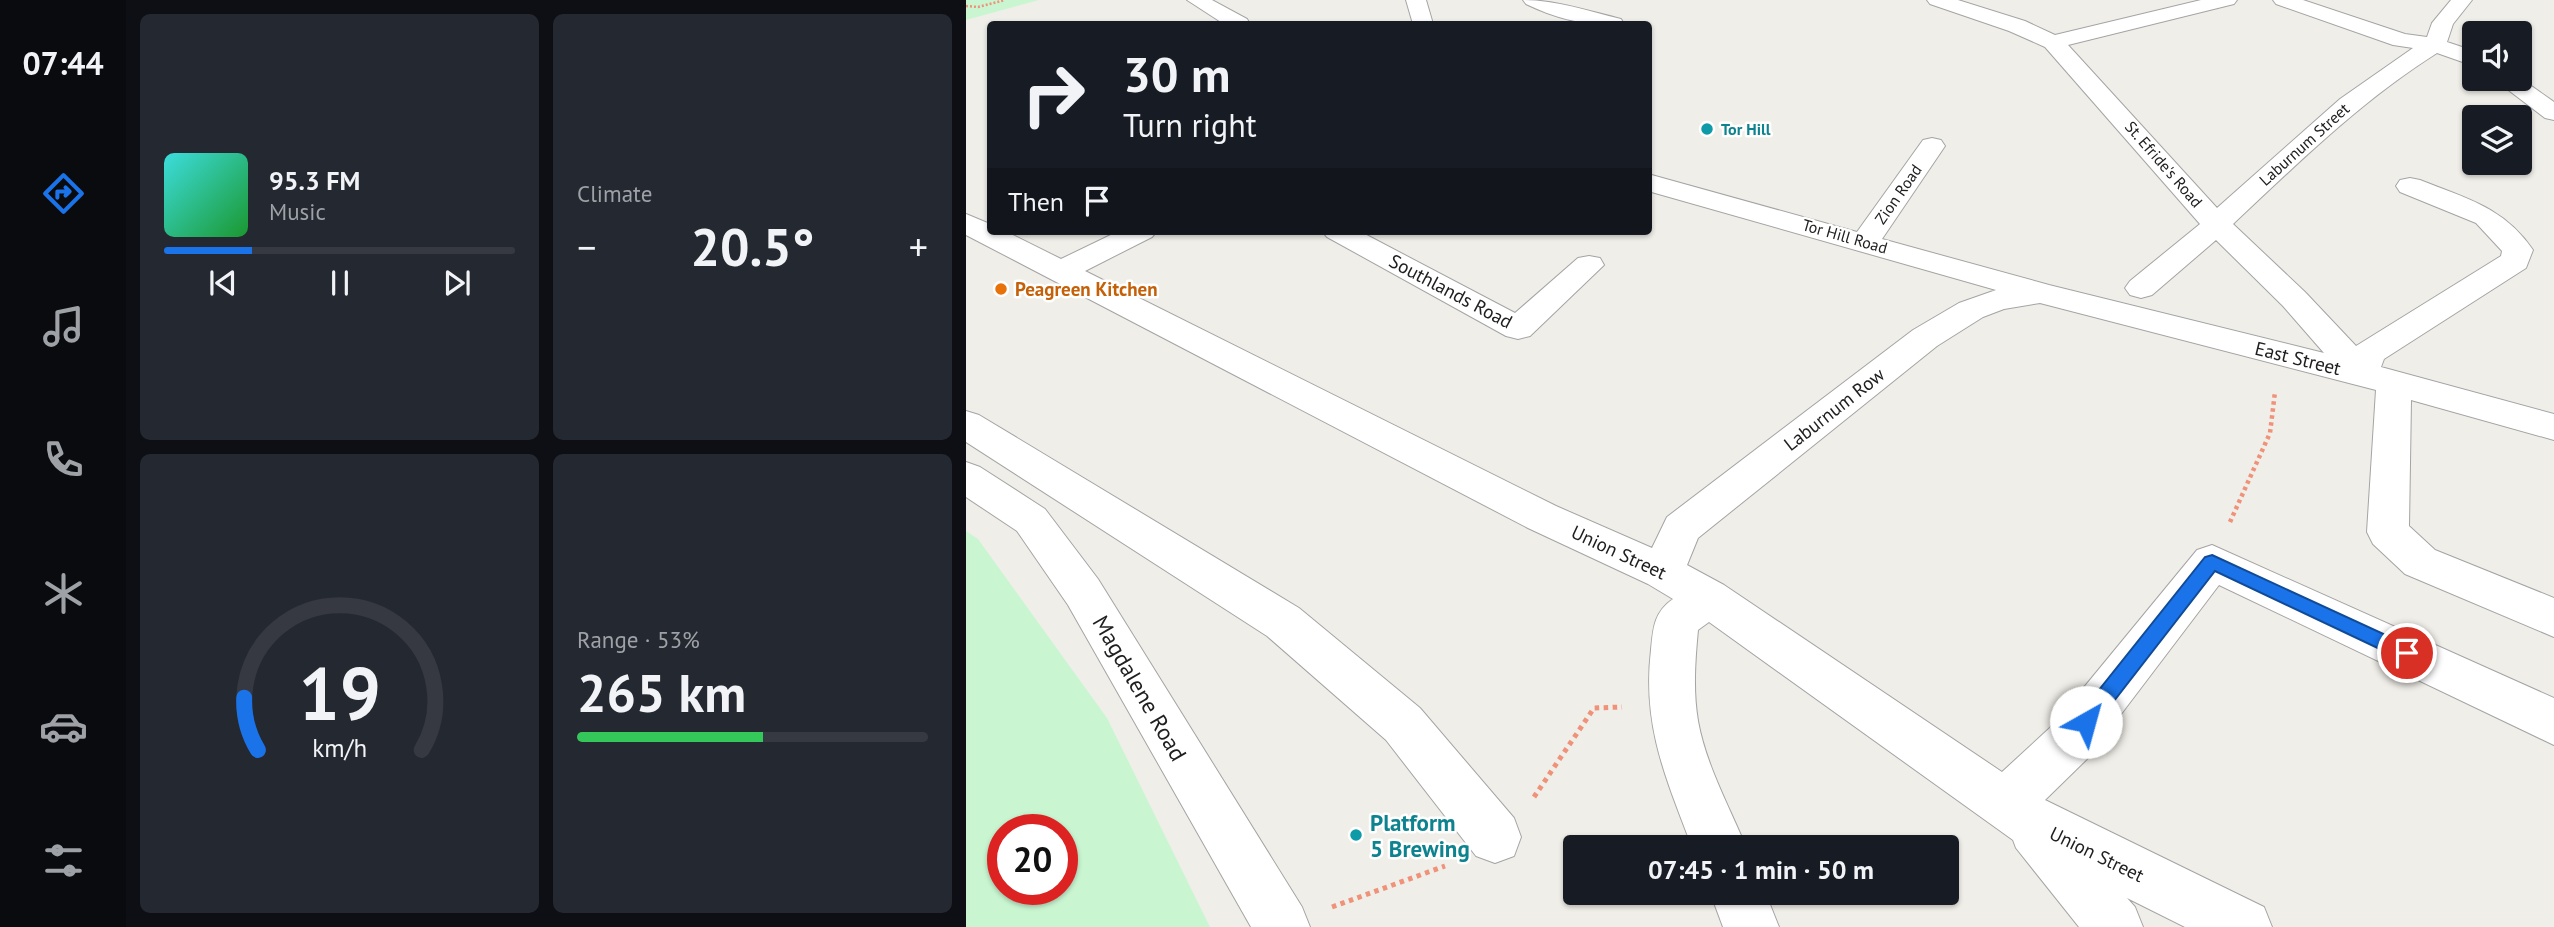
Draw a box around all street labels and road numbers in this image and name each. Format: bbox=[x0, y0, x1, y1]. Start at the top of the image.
street label: Laburnum Street bbox=[2255, 98, 2354, 190]
street label: St. Efride's Road bbox=[2121, 117, 2207, 211]
street label: Zion Road bbox=[1870, 160, 1926, 228]
street label: Tor Hill Road bbox=[1800, 214, 1890, 258]
street label: Southlands Road bbox=[1385, 248, 1517, 334]
street label: East Street bbox=[2253, 336, 2344, 380]
street label: Laburnum Row bbox=[1779, 362, 1889, 456]
street label: Union Street bbox=[1568, 520, 1671, 585]
street label: Magdalene Road bbox=[1087, 610, 1193, 766]
street label: Union Street bbox=[2046, 821, 2149, 887]

